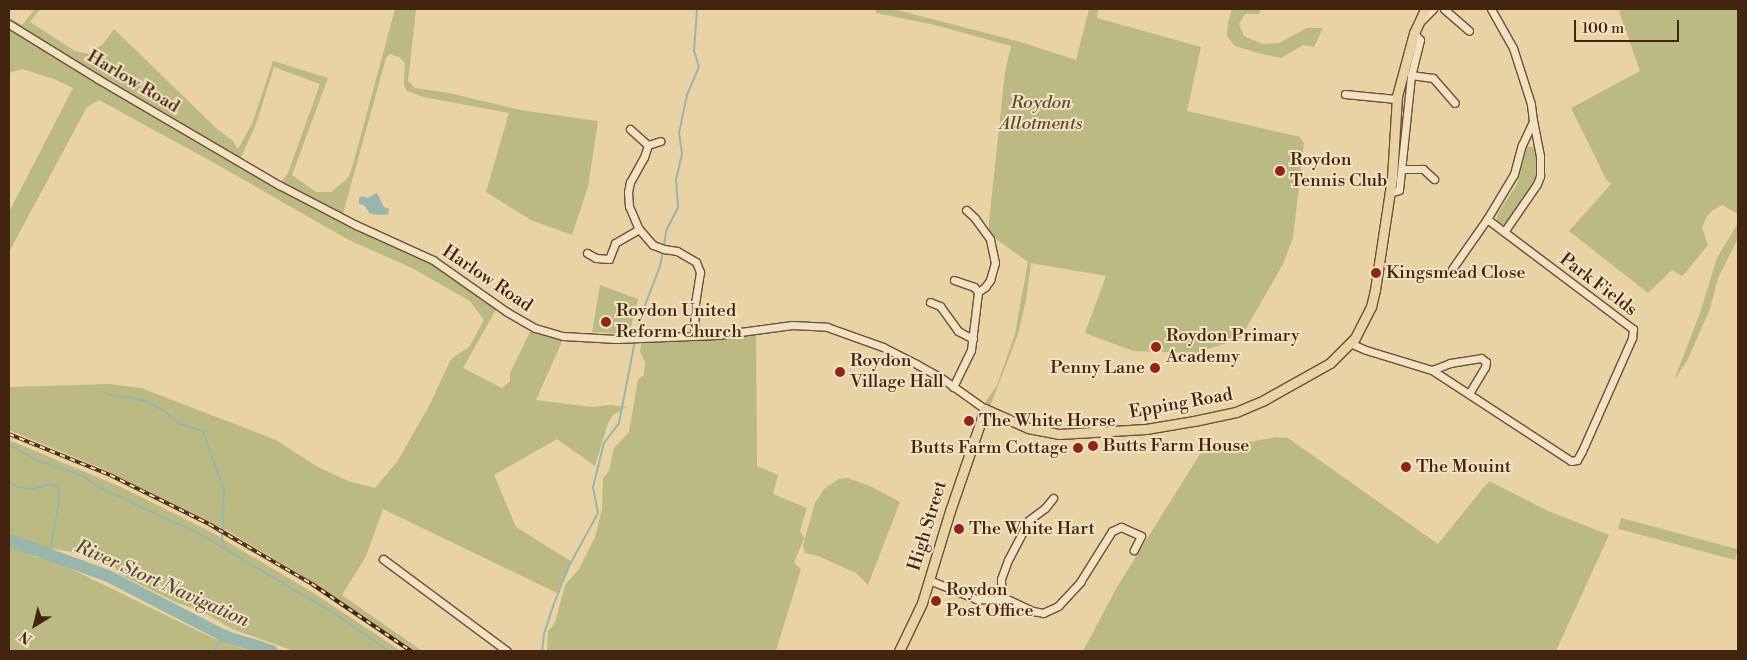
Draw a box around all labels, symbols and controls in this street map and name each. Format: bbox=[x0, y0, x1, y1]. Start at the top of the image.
scale bar bbox=[1577, 10, 1682, 42]
text: 100 m bbox=[1582, 19, 1624, 38]
street label: Harlow Road bbox=[83, 46, 183, 118]
park label: Roydon Allotments bbox=[999, 93, 1083, 136]
place label: Roydon Tennis Club bbox=[1290, 150, 1387, 192]
marker: Roydon Tennis Club bbox=[1274, 165, 1286, 177]
street label: Harlow Road bbox=[438, 241, 536, 317]
street label: Park Fields bbox=[1555, 249, 1641, 321]
place label: Kingsmead Close bbox=[1386, 262, 1526, 284]
marker: Kingsmead Close bbox=[1370, 267, 1382, 279]
place label: Roydon United Reform Church bbox=[616, 301, 742, 344]
marker: Roydon United Reform Church bbox=[600, 316, 612, 328]
place label: Roydon Primary Academy bbox=[1166, 326, 1300, 368]
marker: Roydon Primary Academy bbox=[1150, 341, 1162, 353]
place label: Roydon Village Hall bbox=[850, 351, 944, 394]
place label: Penny Lane bbox=[1050, 357, 1145, 379]
marker: Penny Lane bbox=[1149, 362, 1161, 374]
marker: Roydon Village Hall bbox=[834, 366, 846, 378]
street label: Epping Road bbox=[1128, 384, 1234, 424]
place label: The White Horse bbox=[979, 410, 1116, 432]
marker: The White Horse bbox=[963, 415, 975, 427]
place label: Butts Farm House bbox=[1103, 435, 1249, 457]
place label: Butts Farm Cottage bbox=[911, 437, 1068, 459]
marker: Butts Farm House bbox=[1087, 440, 1099, 452]
marker: Butts Farm Cottage bbox=[1072, 442, 1084, 454]
place label: The Mouint bbox=[1416, 456, 1511, 478]
marker: The Mouint bbox=[1400, 461, 1412, 473]
street label: High Street bbox=[904, 478, 952, 574]
place label: The White Hart bbox=[969, 518, 1095, 540]
marker: The White Hart bbox=[953, 523, 965, 535]
water label: River Stort Navigation bbox=[72, 535, 252, 633]
place label: Roydon Post Office bbox=[946, 580, 1034, 622]
marker: Roydon Post Office bbox=[930, 595, 942, 607]
north arrow bbox=[10, 600, 60, 650]
text: N bbox=[16, 627, 36, 648]

